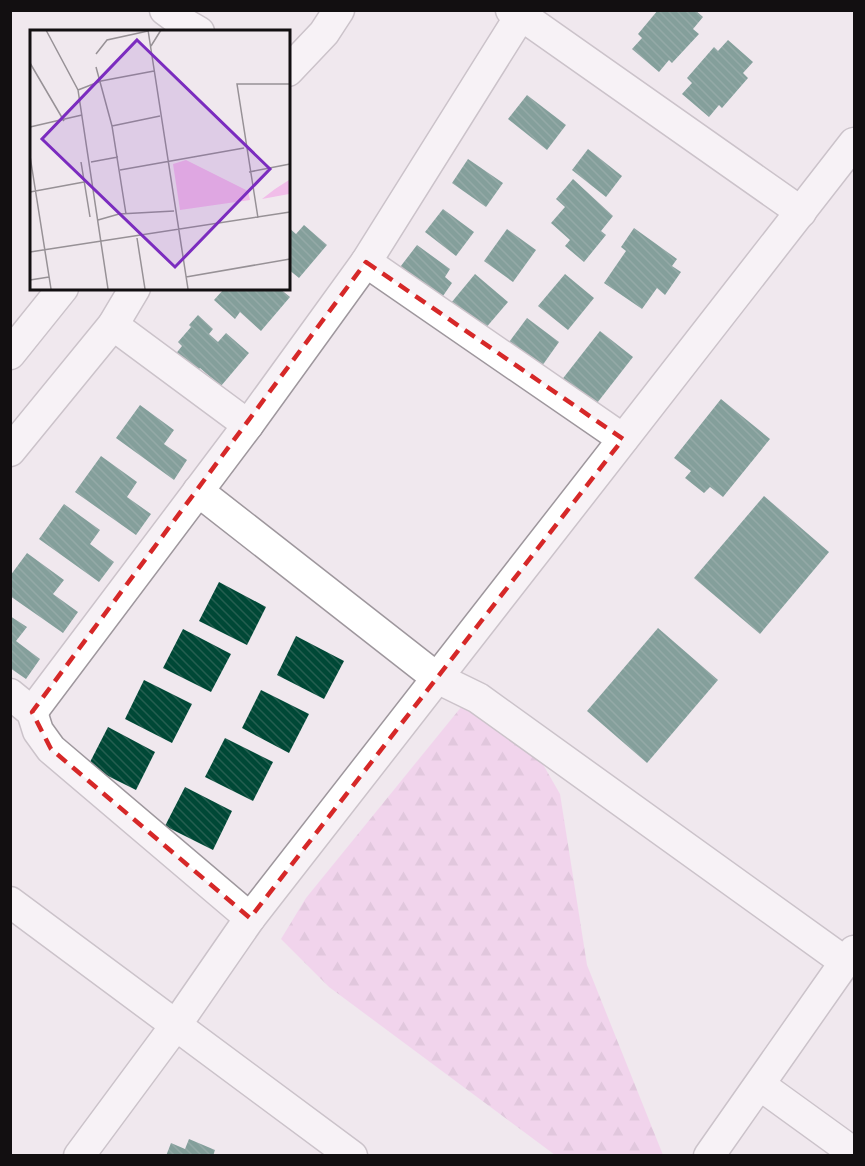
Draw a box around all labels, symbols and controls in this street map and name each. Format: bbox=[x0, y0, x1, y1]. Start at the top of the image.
inset map bbox=[30, 30, 290, 290]

